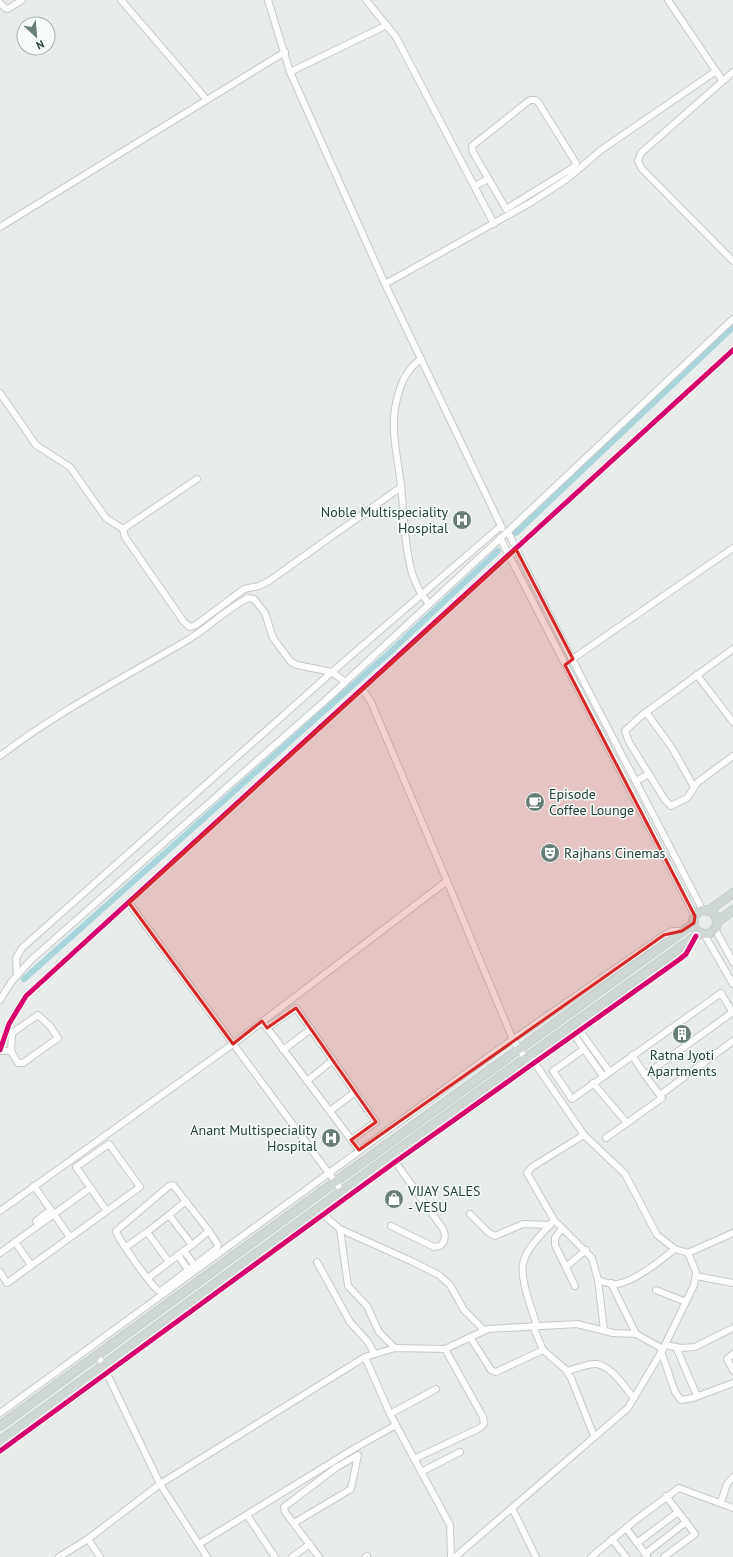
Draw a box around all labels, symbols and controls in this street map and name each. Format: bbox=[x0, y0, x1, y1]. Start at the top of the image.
north arrow bbox=[16, 16, 56, 56]
text: N bbox=[34, 37, 47, 53]
place label: Noble Multispeciality Hospital bbox=[321, 503, 448, 537]
hospital icon: Noble Multispeciality Hospital bbox=[451, 509, 473, 531]
place label: Episode Coffee Lounge bbox=[549, 785, 634, 819]
cafe icon: Episode Coffee Lounge bbox=[524, 791, 546, 813]
theatre icon: Rajhans Cinemas bbox=[539, 842, 561, 864]
place label: Rajhans Cinemas bbox=[564, 844, 666, 862]
building icon: Ratna Jyoti Apartments bbox=[671, 1023, 693, 1045]
place label: Ratna Jyoti Apartments bbox=[647, 1046, 717, 1080]
place label: Anant Multispeciality Hospital bbox=[190, 1121, 317, 1155]
hospital icon: Anant Multispeciality Hospital bbox=[320, 1127, 342, 1149]
place label: VIJAY SALES - VESU bbox=[407, 1182, 480, 1216]
shop icon: VIJAY SALES - VESU bbox=[383, 1188, 405, 1210]

